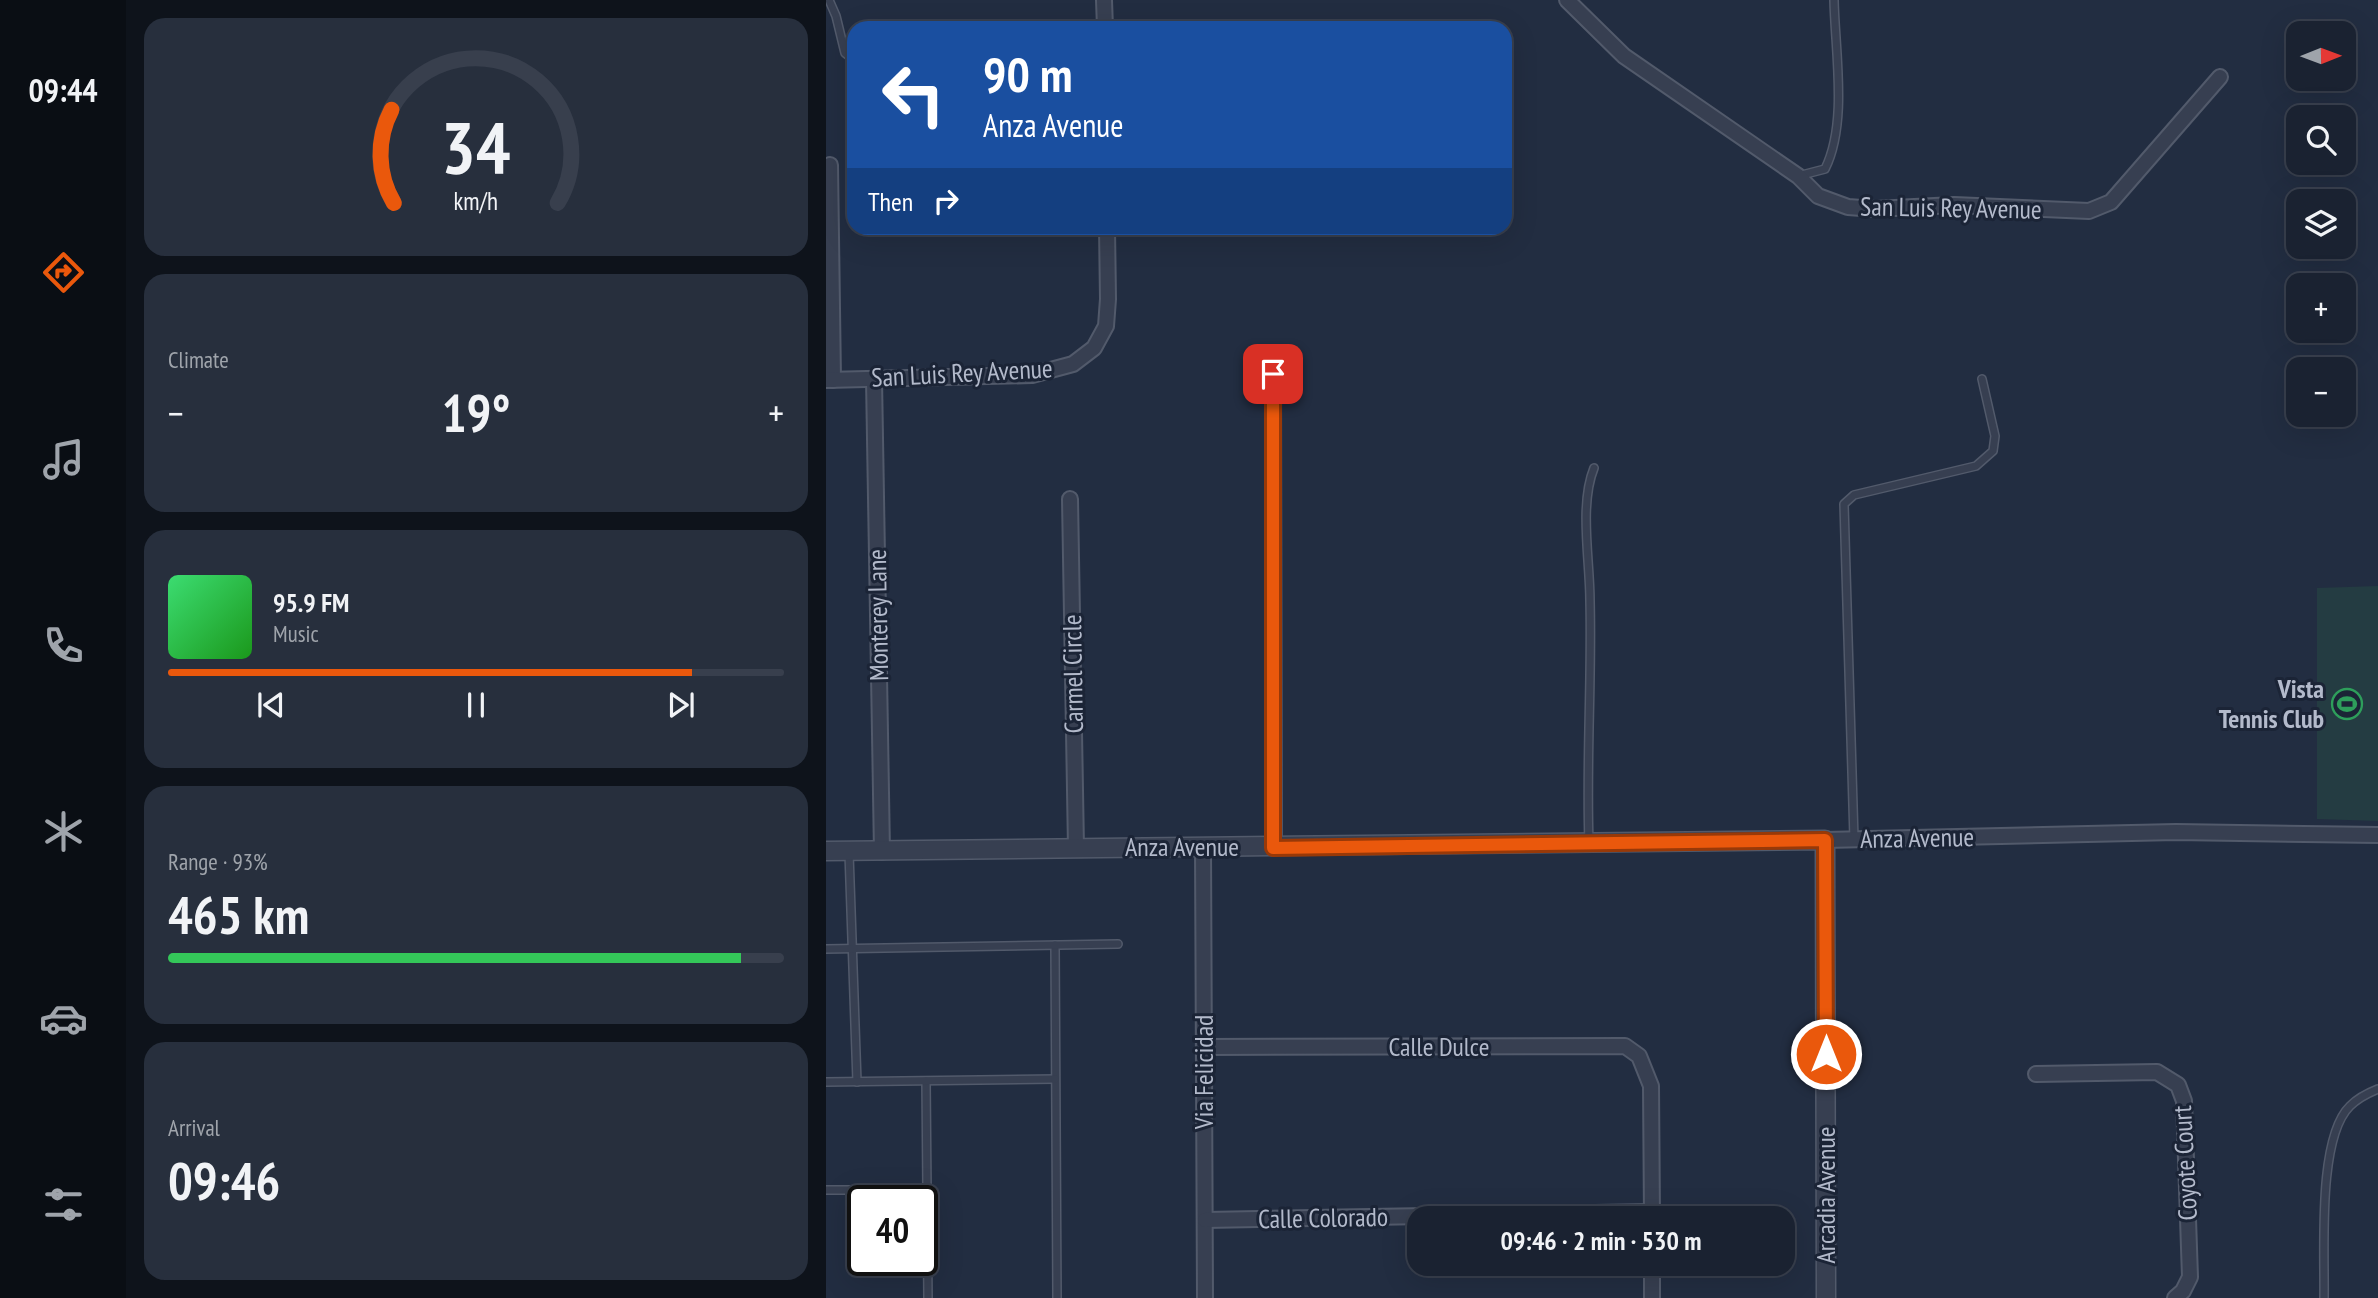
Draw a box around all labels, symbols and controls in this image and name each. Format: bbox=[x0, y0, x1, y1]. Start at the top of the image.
north arrow bbox=[2286, 21, 2356, 91]
map controls bbox=[2286, 21, 2356, 427]
text: 90 m bbox=[983, 42, 1072, 106]
icon: left bbox=[868, 49, 959, 140]
text: 09:44 bbox=[28, 69, 98, 111]
text: 34 bbox=[441, 99, 511, 193]
text: Anza Avenue bbox=[983, 104, 1123, 146]
button: search bbox=[2286, 105, 2356, 175]
icon: right bbox=[927, 182, 965, 220]
text: km/h bbox=[454, 185, 498, 217]
text: Then bbox=[868, 185, 913, 218]
street label: San Luis Rey Avenue bbox=[1860, 189, 2042, 226]
button: layers bbox=[2286, 189, 2356, 259]
icon: directions bbox=[39, 248, 88, 297]
button: + bbox=[2286, 273, 2356, 343]
pin bbox=[1243, 344, 1303, 404]
text: Climate bbox=[168, 345, 229, 374]
street label: San Luis Rey Avenue bbox=[871, 351, 1053, 394]
icon: arrive bbox=[1254, 355, 1292, 393]
button: − bbox=[2286, 357, 2356, 427]
text: 19° bbox=[442, 379, 510, 446]
text: − bbox=[168, 388, 184, 437]
text: + bbox=[768, 388, 784, 437]
icon: music bbox=[39, 435, 88, 484]
street label: Monterey Lane bbox=[860, 549, 895, 681]
text: 95.9 FM bbox=[273, 586, 349, 619]
street label: Carmel Circle bbox=[1055, 614, 1090, 734]
text: Music bbox=[273, 619, 319, 648]
icon: phone bbox=[39, 621, 88, 670]
place label: Vista Tennis Club bbox=[2219, 672, 2324, 735]
icon: previous bbox=[252, 686, 290, 724]
icon: pause bbox=[457, 686, 495, 724]
icon: next bbox=[662, 686, 700, 724]
sports icon: Vista Tennis Club bbox=[2330, 687, 2364, 721]
icon: climate bbox=[39, 807, 88, 856]
street label: Anza Avenue bbox=[1860, 820, 1974, 855]
street label: Anza Avenue bbox=[1125, 830, 1239, 863]
text: Range · 93% bbox=[168, 847, 268, 876]
text: 465 km bbox=[168, 881, 309, 948]
icon: car bbox=[39, 994, 88, 1043]
street label: Via Felicidad bbox=[1187, 1015, 1220, 1130]
position arrow bbox=[1789, 1017, 1863, 1091]
street label: Calle Dulce bbox=[1389, 1030, 1489, 1063]
street label: Coyote Court bbox=[2165, 1105, 2204, 1221]
text: Arrival bbox=[168, 1113, 220, 1142]
street label: Arcadia Avenue bbox=[1809, 1127, 1842, 1263]
text: 09:46 bbox=[168, 1147, 280, 1214]
icon: filters bbox=[39, 1180, 88, 1229]
speed limit sign: 40 bbox=[847, 1185, 938, 1276]
street label: Calle Colorado bbox=[1258, 1200, 1388, 1235]
text: 09:46 · 2 min · 530 m bbox=[1501, 1224, 1701, 1257]

